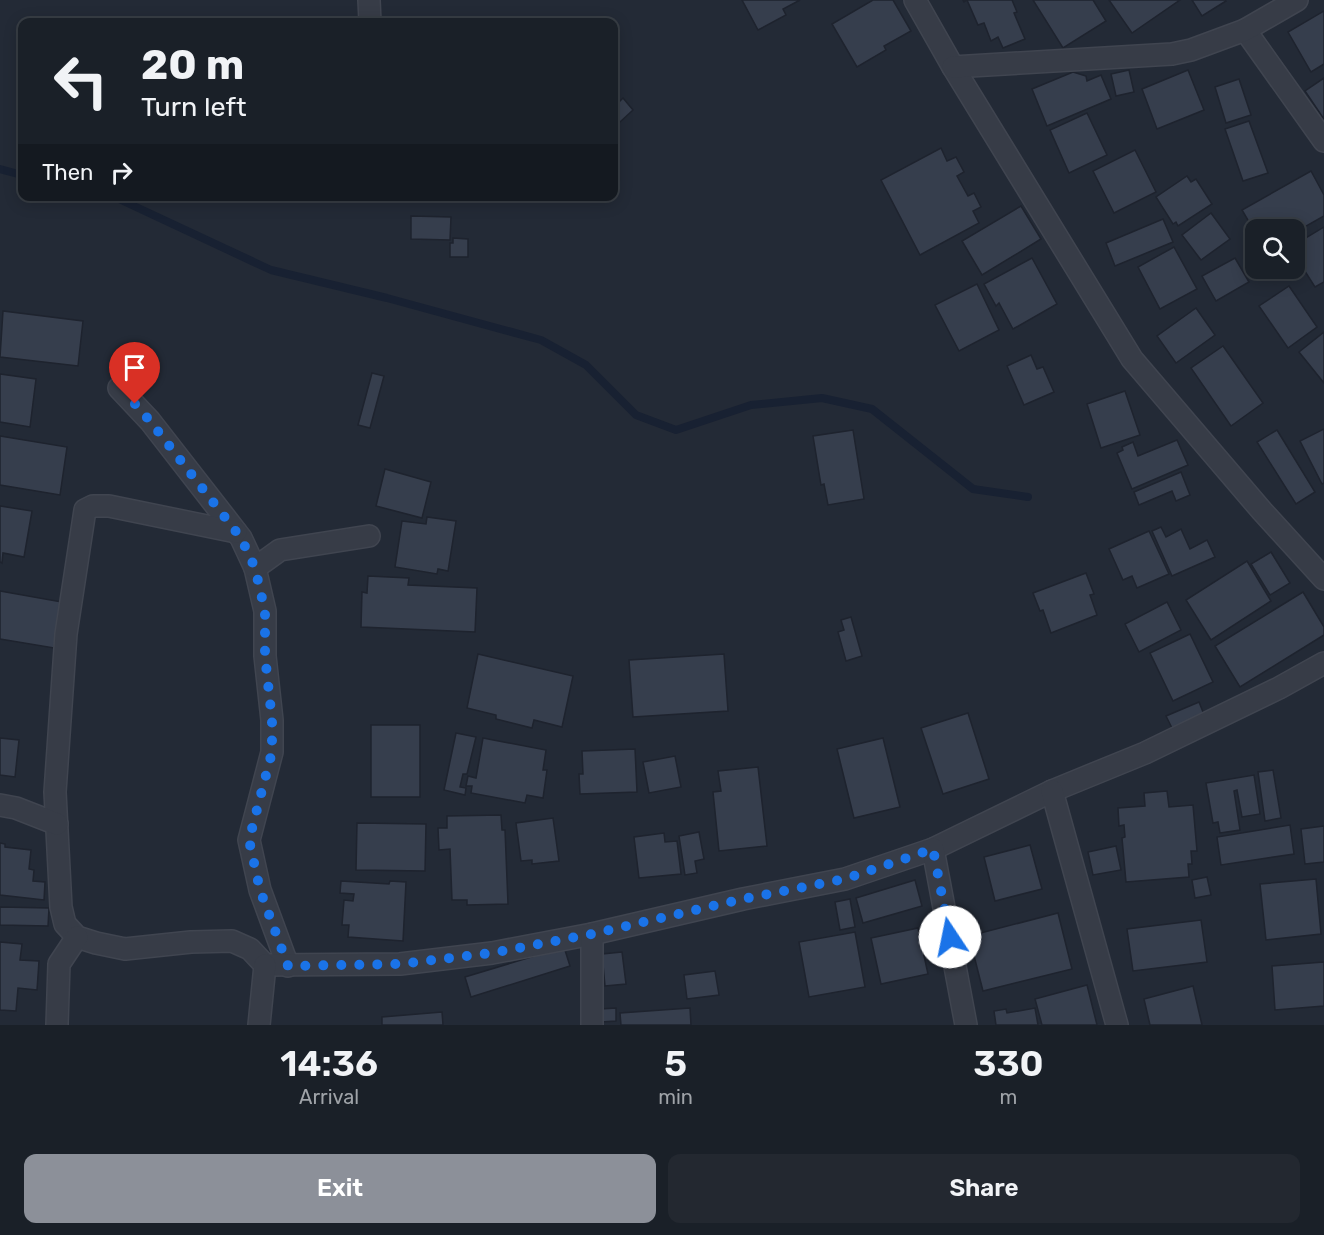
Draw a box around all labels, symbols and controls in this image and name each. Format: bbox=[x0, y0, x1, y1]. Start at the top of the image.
text: 20 m bbox=[141, 40, 244, 90]
icon: left bbox=[42, 42, 120, 120]
text: Turn left bbox=[141, 91, 246, 123]
icon: right bbox=[105, 156, 138, 189]
text: Then bbox=[42, 159, 93, 186]
map controls bbox=[1245, 219, 1305, 279]
button: search bbox=[1245, 219, 1305, 279]
pin bbox=[109, 342, 160, 404]
icon: arrive bbox=[118, 351, 151, 384]
position arrow bbox=[918, 905, 982, 969]
text: 14:36 bbox=[280, 1042, 378, 1085]
text: 5 bbox=[664, 1042, 687, 1085]
text: 330 bbox=[973, 1042, 1044, 1085]
text: Arrival bbox=[299, 1085, 359, 1109]
text: min bbox=[658, 1085, 693, 1109]
text: m bbox=[1000, 1085, 1017, 1109]
button: Exit bbox=[24, 1154, 656, 1223]
button: Share bbox=[668, 1154, 1300, 1223]

